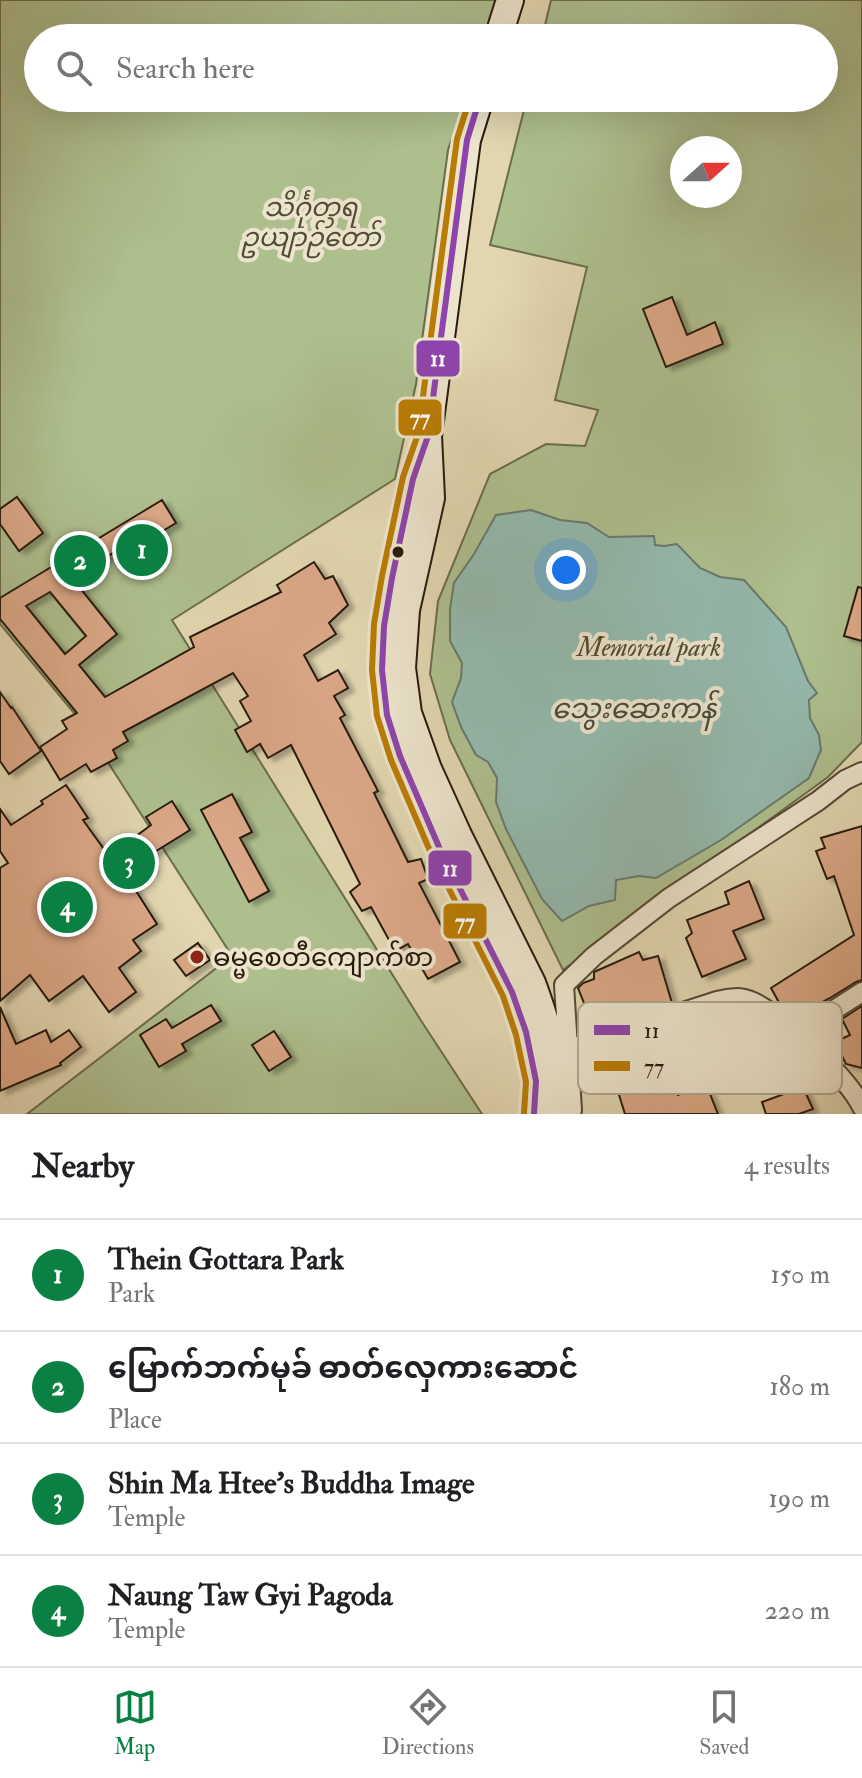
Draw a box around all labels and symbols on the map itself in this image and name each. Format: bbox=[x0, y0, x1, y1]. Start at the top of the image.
north arrow bbox=[670, 136, 742, 208]
park label: သိင်္ဂုတ္တရ ဥယျာဉ်တော် bbox=[241, 189, 383, 259]
line badge: 11 bbox=[415, 339, 461, 378]
text: 11 bbox=[430, 345, 446, 373]
line badge: 77 bbox=[397, 398, 443, 437]
text: 77 bbox=[410, 404, 431, 432]
pin: 1 bbox=[116, 520, 168, 580]
pin: 2 bbox=[54, 531, 106, 591]
unlabelled marker bbox=[390, 544, 406, 560]
your location bbox=[546, 550, 586, 590]
park label: Memorial park bbox=[575, 632, 721, 664]
water label: သွေးဆေးကန် bbox=[552, 689, 720, 732]
pin: 3 bbox=[103, 833, 155, 893]
line badge: 11 bbox=[427, 849, 473, 887]
text: 11 bbox=[442, 855, 458, 883]
pin: 4 bbox=[41, 877, 93, 937]
line badge: 77 bbox=[442, 902, 488, 940]
text: 77 bbox=[455, 908, 476, 936]
place label: ဓမ္မစေတီကျောက်စာ bbox=[213, 940, 433, 979]
marker: ဓမ္မစေတီကျောက်စာ bbox=[188, 948, 206, 966]
legend bbox=[578, 1002, 842, 1094]
text: 11 bbox=[644, 1017, 660, 1045]
text: 77 bbox=[644, 1053, 664, 1081]

